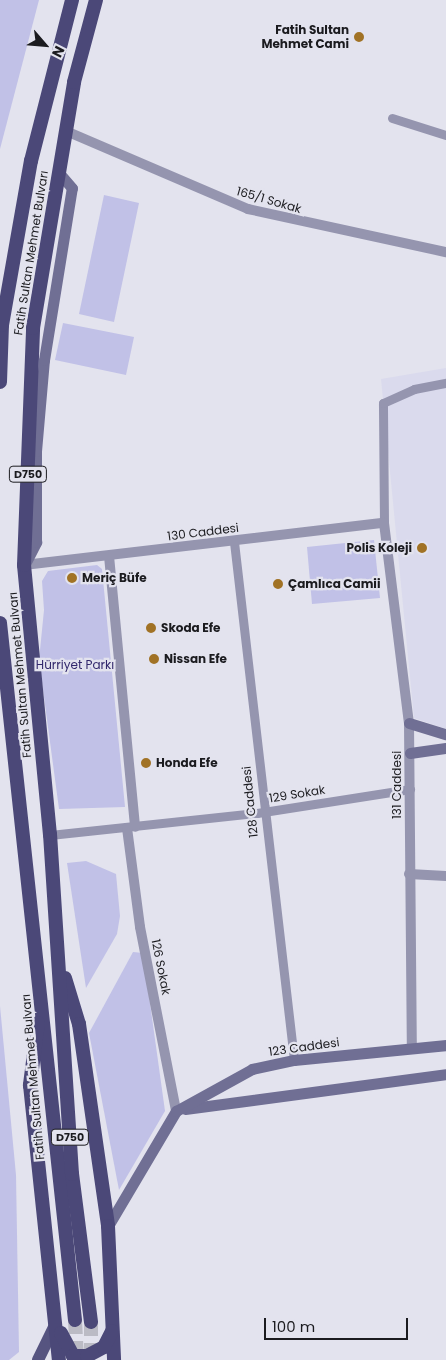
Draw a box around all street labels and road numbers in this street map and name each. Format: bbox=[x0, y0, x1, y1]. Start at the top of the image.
street label: Fatih Sultan Mehmet Bulvarı bbox=[11, 170, 51, 336]
street label: 165/1 Sokak bbox=[235, 184, 303, 216]
road number: D750 bbox=[8, 466, 48, 482]
street label: 130 Caddesi bbox=[166, 520, 240, 544]
street label: Fatih Sultan Mehmet Bulvarı bbox=[6, 591, 34, 759]
street label: 131 Caddesi bbox=[390, 751, 404, 819]
street label: 128 Caddesi bbox=[239, 766, 261, 838]
street label: 129 Sokak bbox=[268, 782, 326, 806]
street label: 126 Sokak bbox=[149, 938, 173, 996]
street label: Fatih Sultan Mehmet Bulvarı bbox=[19, 993, 47, 1161]
street label: 123 Caddesi bbox=[268, 1035, 340, 1059]
road number: D750 bbox=[50, 1128, 90, 1146]

